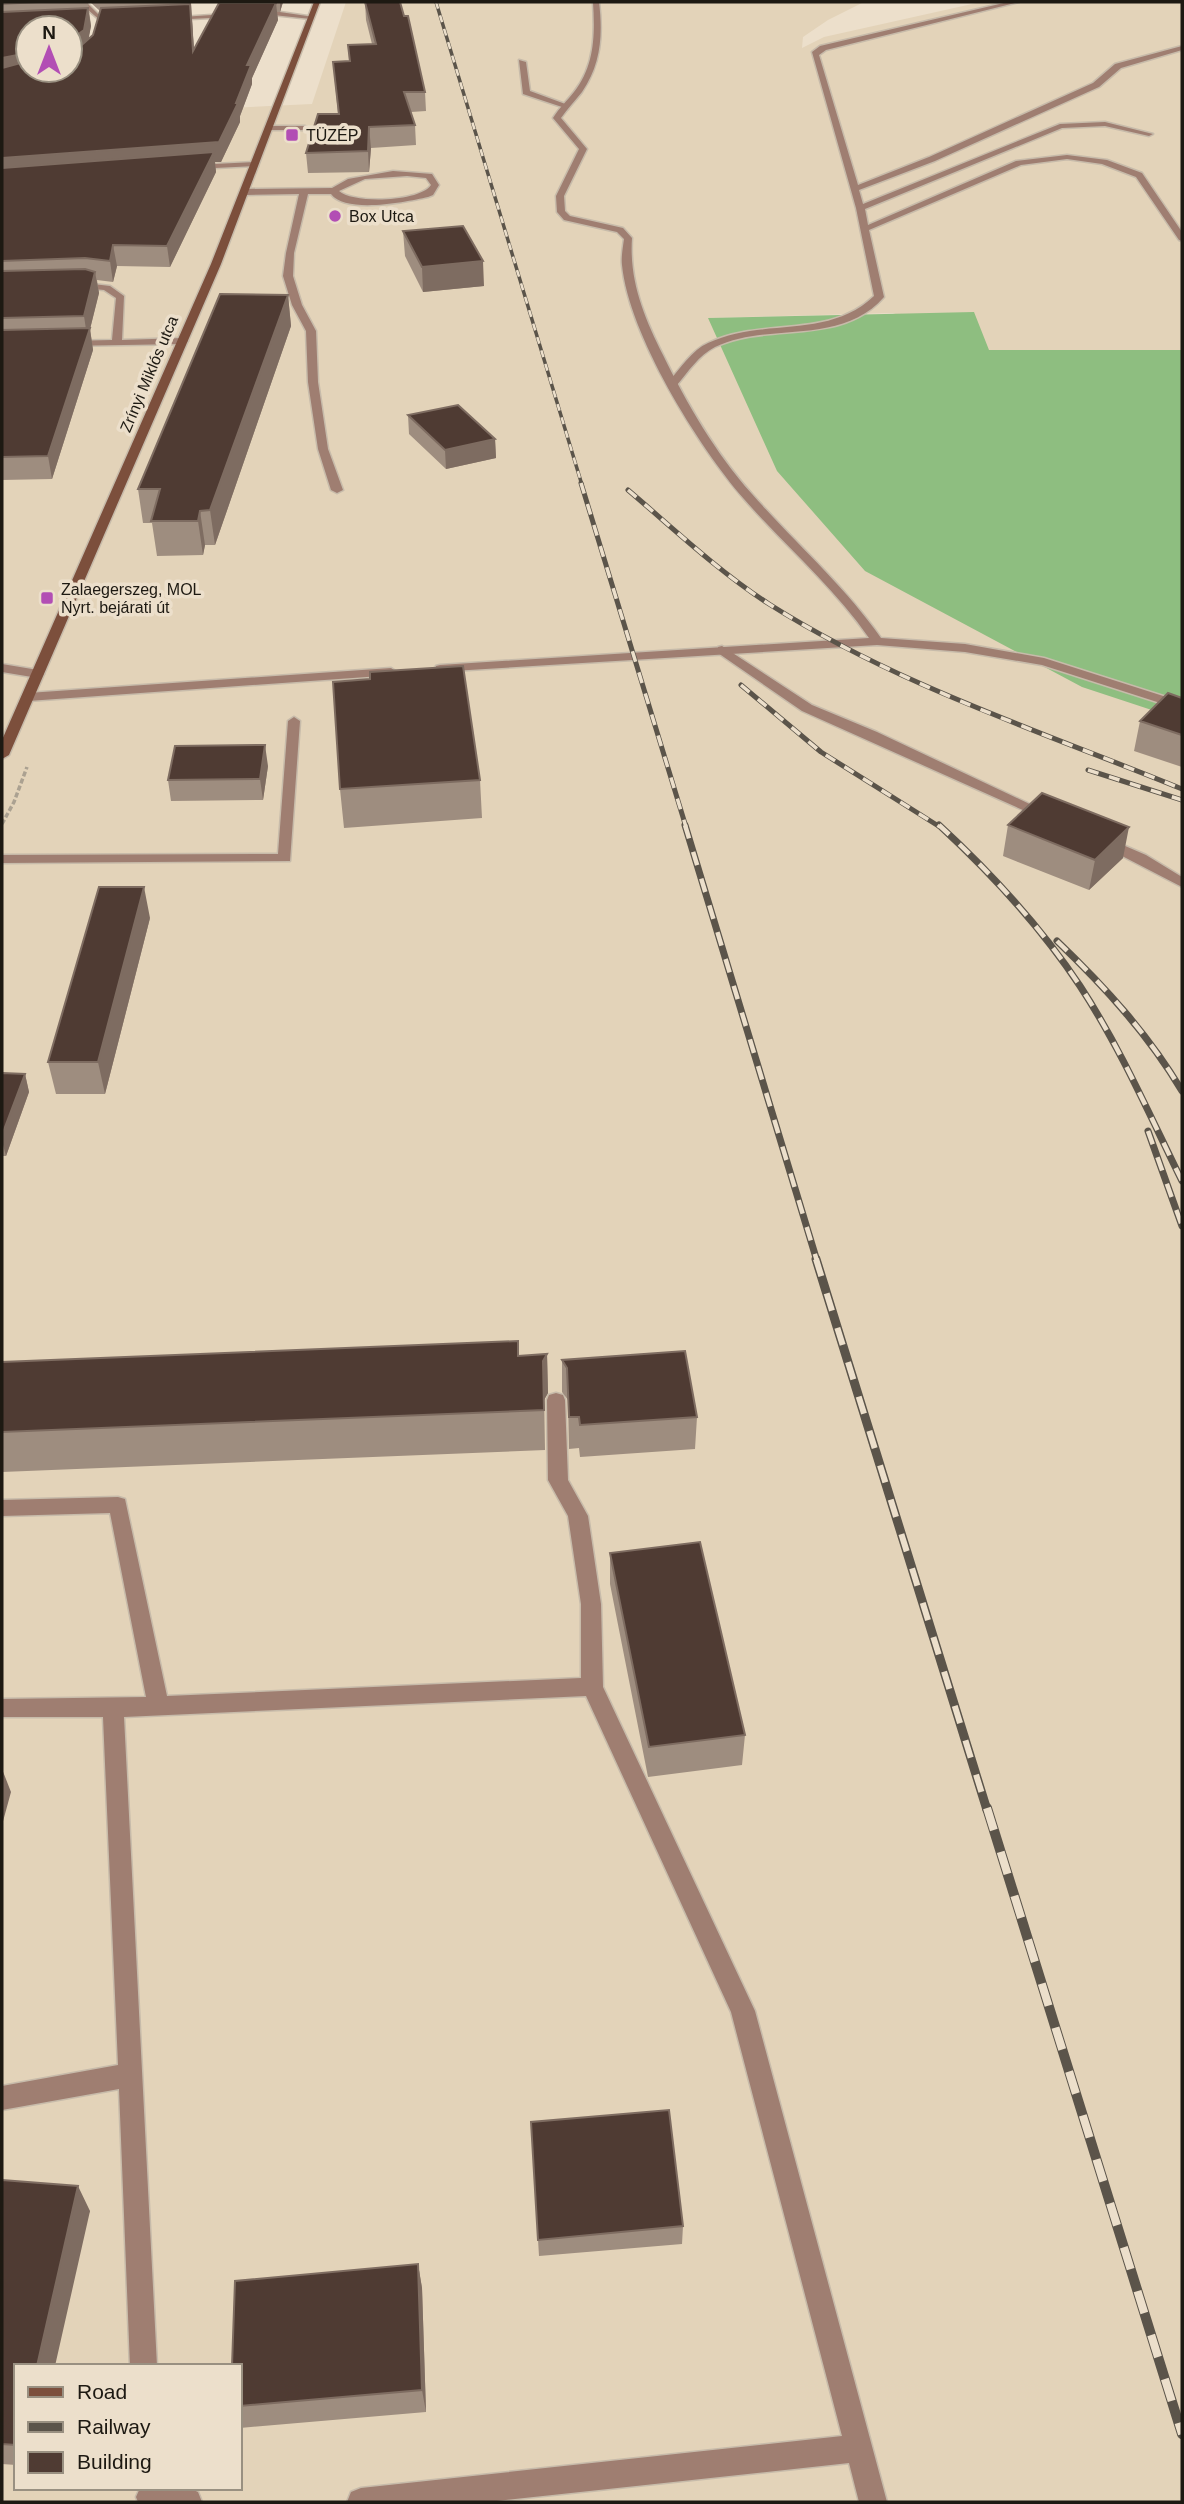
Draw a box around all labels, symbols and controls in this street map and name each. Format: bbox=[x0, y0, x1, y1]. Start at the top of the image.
north arrow bbox=[14, 14, 84, 84]
text: N bbox=[42, 22, 56, 43]
place label: TÜZÉP bbox=[306, 126, 358, 144]
marker: TÜZÉP bbox=[284, 127, 300, 143]
marker: Box Utca bbox=[327, 208, 343, 224]
place label: Box Utca bbox=[349, 208, 414, 225]
street label: Zrínyi Miklós utca bbox=[117, 313, 181, 435]
place label: Zalaegerszeg, MOL Nyrt. bejárati út bbox=[61, 581, 202, 616]
marker: Zalaegerszeg, MOL Nyrt. bejárati út bbox=[39, 590, 55, 606]
legend bbox=[14, 2364, 242, 2490]
text: Road bbox=[77, 2380, 127, 2403]
text: Railway bbox=[77, 2415, 151, 2438]
text: Building bbox=[77, 2450, 152, 2473]

